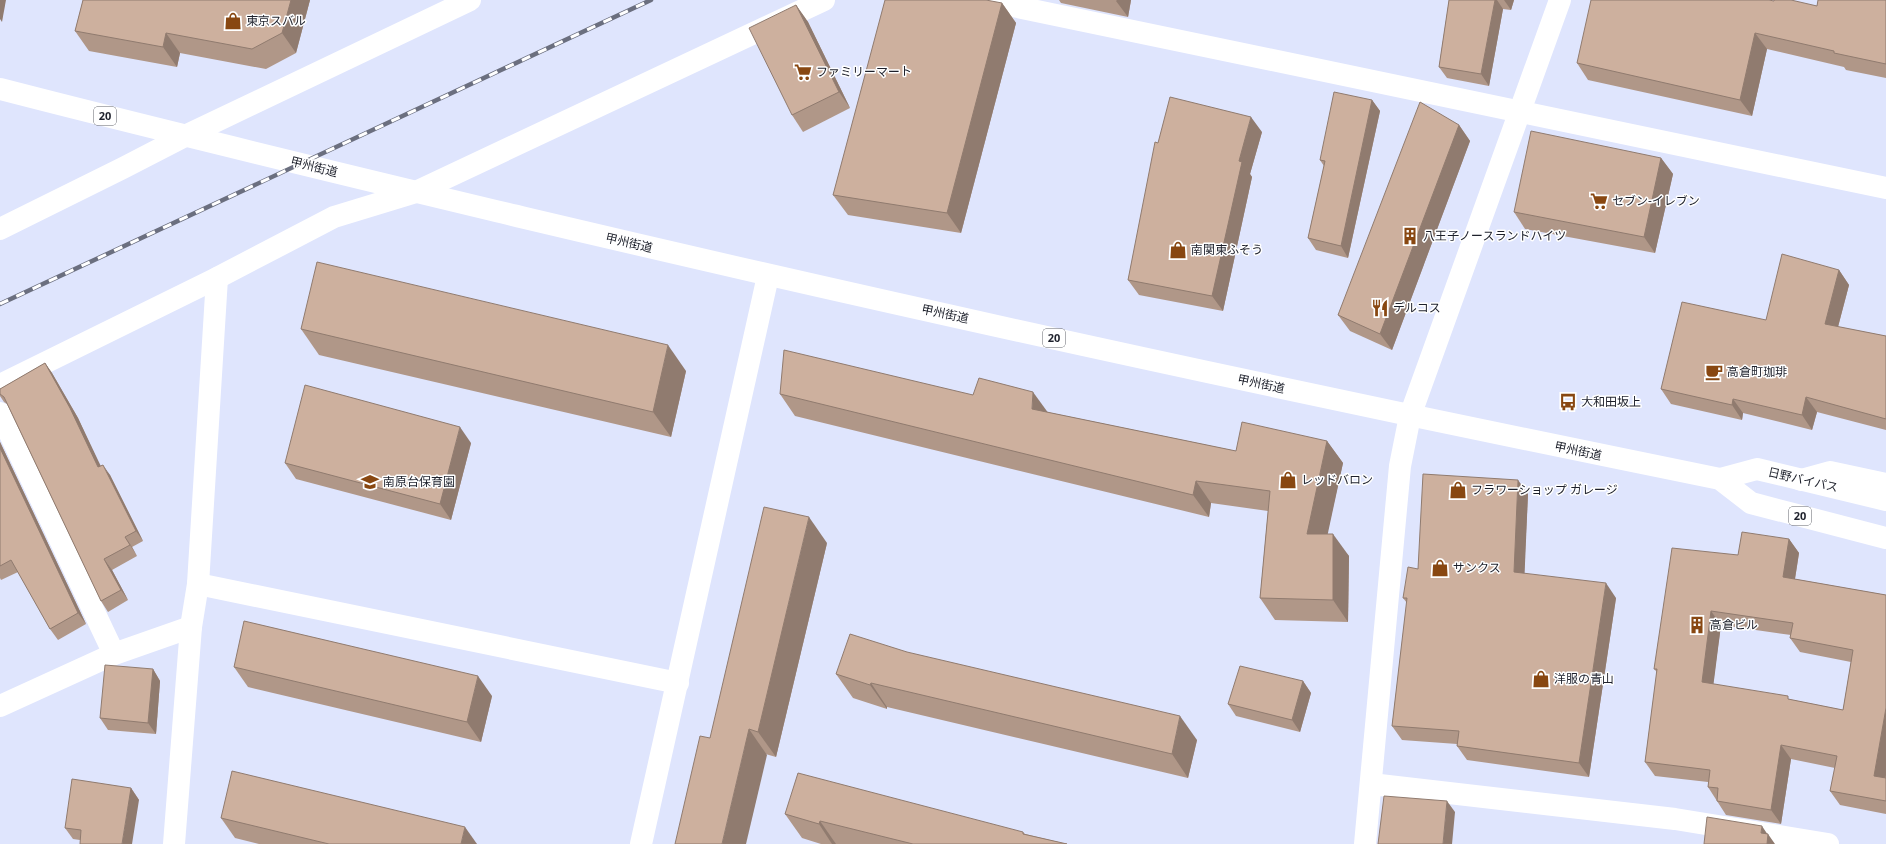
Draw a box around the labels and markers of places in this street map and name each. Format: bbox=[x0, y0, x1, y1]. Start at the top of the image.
shop icon: 東京スバル bbox=[223, 11, 243, 31]
place label: 東京スバル bbox=[246, 12, 306, 29]
supermarket icon: ファミリーマート bbox=[793, 62, 813, 82]
place label: ファミリーマート bbox=[816, 63, 912, 80]
supermarket icon: セブン-イレブン bbox=[1589, 191, 1609, 211]
place label: セブン-イレブン bbox=[1612, 192, 1700, 209]
building icon: 八王子ノースランドハイツ bbox=[1400, 226, 1420, 246]
place label: 八王子ノースランドハイツ bbox=[1423, 227, 1566, 244]
shop icon: 南関東ふそう bbox=[1168, 240, 1188, 260]
place label: 南関東ふそう bbox=[1191, 241, 1263, 258]
restaurant icon: デルコス bbox=[1370, 298, 1390, 318]
place label: デルコス bbox=[1393, 299, 1441, 316]
cafe icon: 高倉町珈琲 bbox=[1704, 362, 1724, 382]
place label: 高倉町珈琲 bbox=[1727, 363, 1787, 380]
bus stop icon: 大和田坂上 bbox=[1558, 392, 1578, 412]
place label: 大和田坂上 bbox=[1581, 393, 1641, 410]
shop icon: レッドバロン bbox=[1278, 470, 1298, 490]
place label: レッドバロン bbox=[1301, 471, 1373, 488]
school or university icon: 南原台保育園 bbox=[360, 472, 380, 492]
place label: 南原台保育園 bbox=[383, 473, 455, 490]
shop icon: フラワーショップ ガレージ bbox=[1448, 480, 1468, 500]
place label: フラワーショップ ガレージ bbox=[1471, 481, 1618, 498]
shop icon: サンクス bbox=[1430, 558, 1450, 578]
place label: サンクス bbox=[1453, 559, 1501, 576]
building icon: 高倉ビル bbox=[1687, 615, 1707, 635]
place label: 高倉ビル bbox=[1710, 616, 1758, 633]
shop icon: 洋服の青山 bbox=[1531, 669, 1551, 689]
place label: 洋服の青山 bbox=[1554, 670, 1614, 687]

